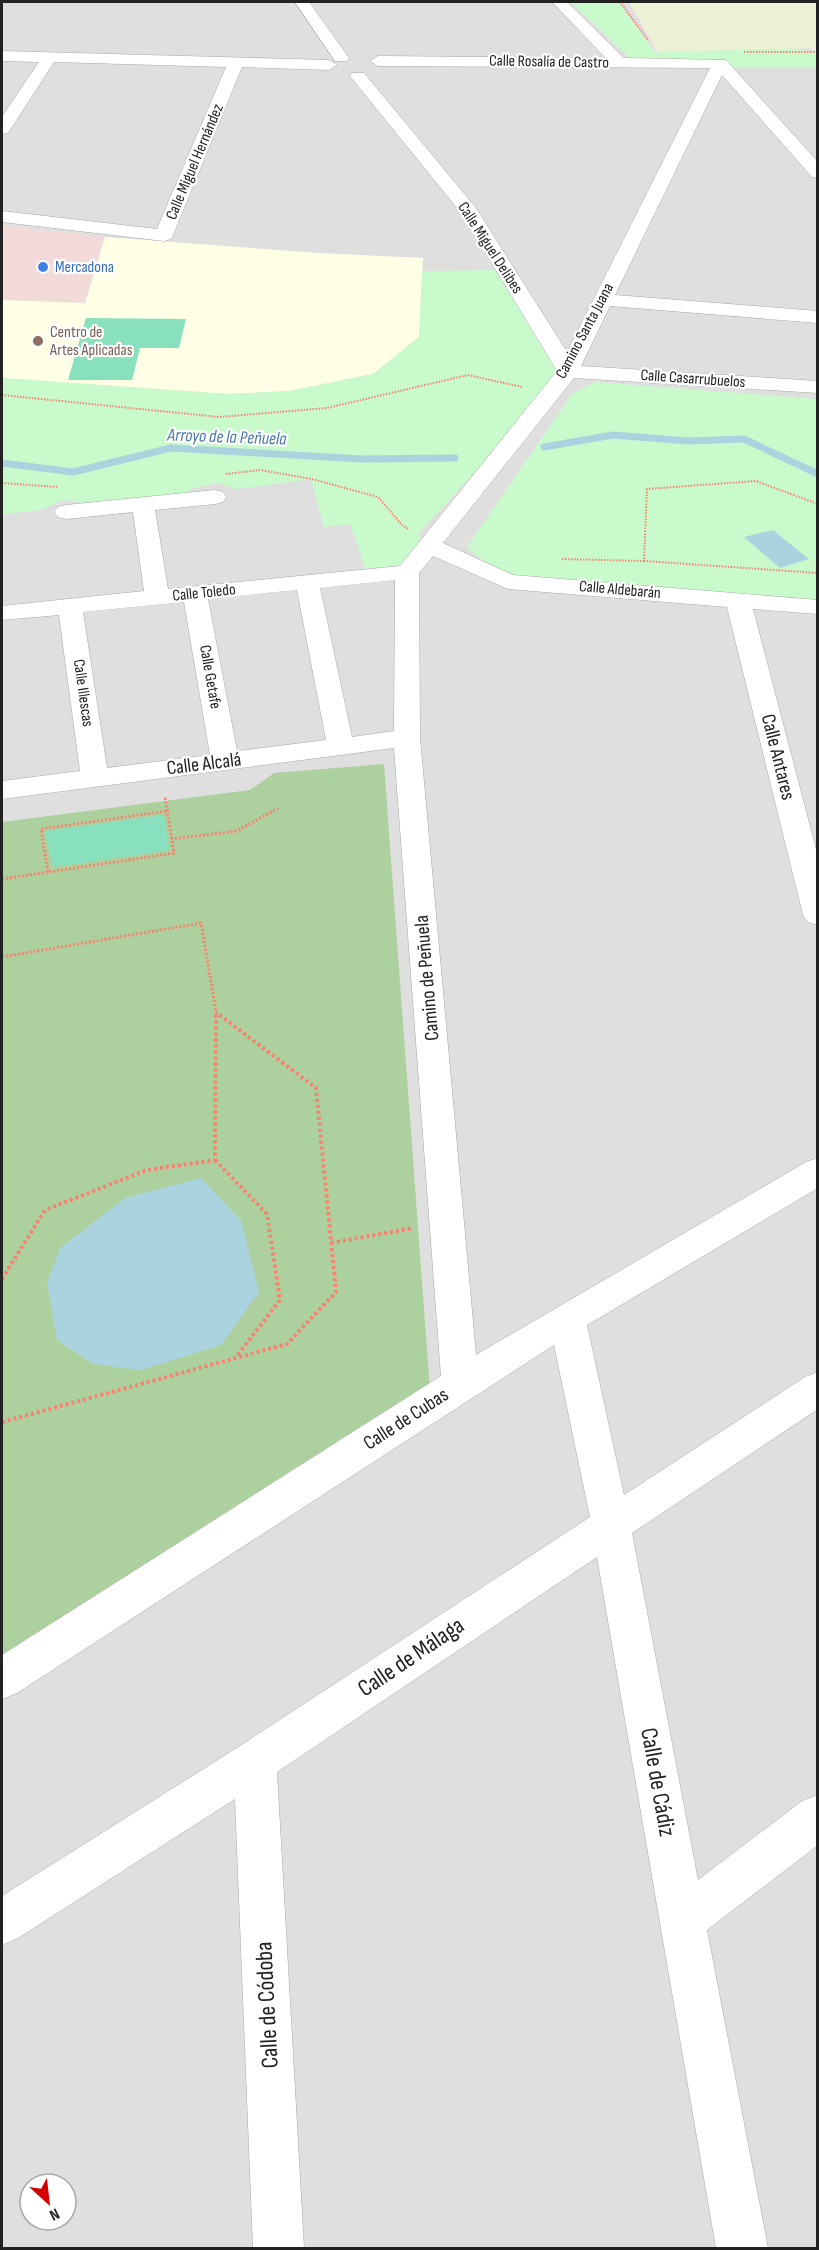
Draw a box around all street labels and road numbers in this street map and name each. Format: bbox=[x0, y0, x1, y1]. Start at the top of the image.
street label: Calle Rosalía de Castro bbox=[489, 51, 609, 73]
street label: Calle Miguel Hernández bbox=[162, 101, 228, 223]
street label: Calle Miguel Delibes bbox=[453, 199, 527, 298]
street label: Camino Santa Juana bbox=[552, 280, 618, 382]
street label: Calle Casarrubuelos bbox=[640, 366, 746, 392]
street label: Calle Aldebarán bbox=[578, 577, 662, 603]
street label: Calle Toledo bbox=[171, 580, 237, 606]
street label: Calle Getafe bbox=[195, 644, 225, 710]
street label: Calle Illescas bbox=[69, 658, 97, 728]
street label: Calle Antares bbox=[756, 712, 800, 802]
street label: Calle Alcalá bbox=[165, 748, 243, 780]
street label: Camino de Peñuela bbox=[410, 914, 444, 1042]
street label: Calle de Cubas bbox=[359, 1383, 453, 1455]
street label: Calle de Málaga bbox=[352, 1611, 470, 1703]
street label: Calle de Cádiz bbox=[634, 1725, 682, 1839]
street label: Calle de Códoba bbox=[249, 1941, 285, 2069]

